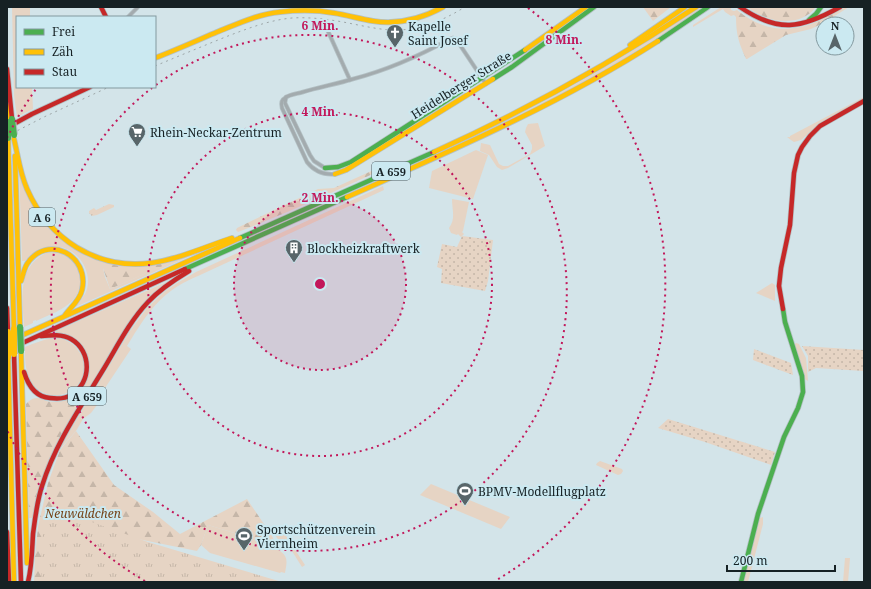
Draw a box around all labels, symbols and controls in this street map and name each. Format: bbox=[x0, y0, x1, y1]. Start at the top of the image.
legend bbox=[16, 16, 156, 88]
north arrow bbox=[815, 16, 855, 56]
text: 6 Min. bbox=[301, 17, 339, 34]
place label: Kapelle Saint Josef bbox=[408, 18, 469, 49]
text: N bbox=[831, 18, 840, 33]
text: Frei bbox=[52, 23, 75, 40]
church icon: Kapelle Saint Josef bbox=[385, 23, 405, 48]
text: 8 Min. bbox=[545, 31, 583, 48]
text: Zäh bbox=[52, 43, 74, 60]
street label: Heidelberger Straße bbox=[408, 47, 514, 123]
text: Stau bbox=[52, 63, 78, 80]
text: 4 Min. bbox=[301, 103, 339, 120]
supermarket icon: Rhein-Neckar-Zentrum bbox=[127, 122, 147, 147]
place label: Rhein-Neckar-Zentrum bbox=[150, 124, 282, 141]
road number: A 659 bbox=[372, 162, 410, 180]
text: 2 Min. bbox=[301, 189, 339, 206]
road number: A 6 bbox=[29, 208, 55, 226]
building icon: Blockheizkraftwerk bbox=[284, 238, 304, 263]
place label: Blockheizkraftwerk bbox=[307, 240, 421, 257]
centre of rings bbox=[313, 277, 327, 291]
road number: A 659 bbox=[68, 387, 106, 405]
sports icon: BPMV-Modellflugplatz bbox=[455, 481, 475, 506]
place label: BPMV-Modellflugplatz bbox=[478, 483, 606, 500]
park label: Neuwäldchen bbox=[44, 505, 121, 522]
place label: Sportschützenverein Viernheim bbox=[257, 521, 376, 552]
sports icon: Sportschützenverein Viernheim bbox=[234, 526, 254, 551]
scale bar bbox=[727, 547, 835, 573]
text: 200 m bbox=[733, 552, 768, 569]

